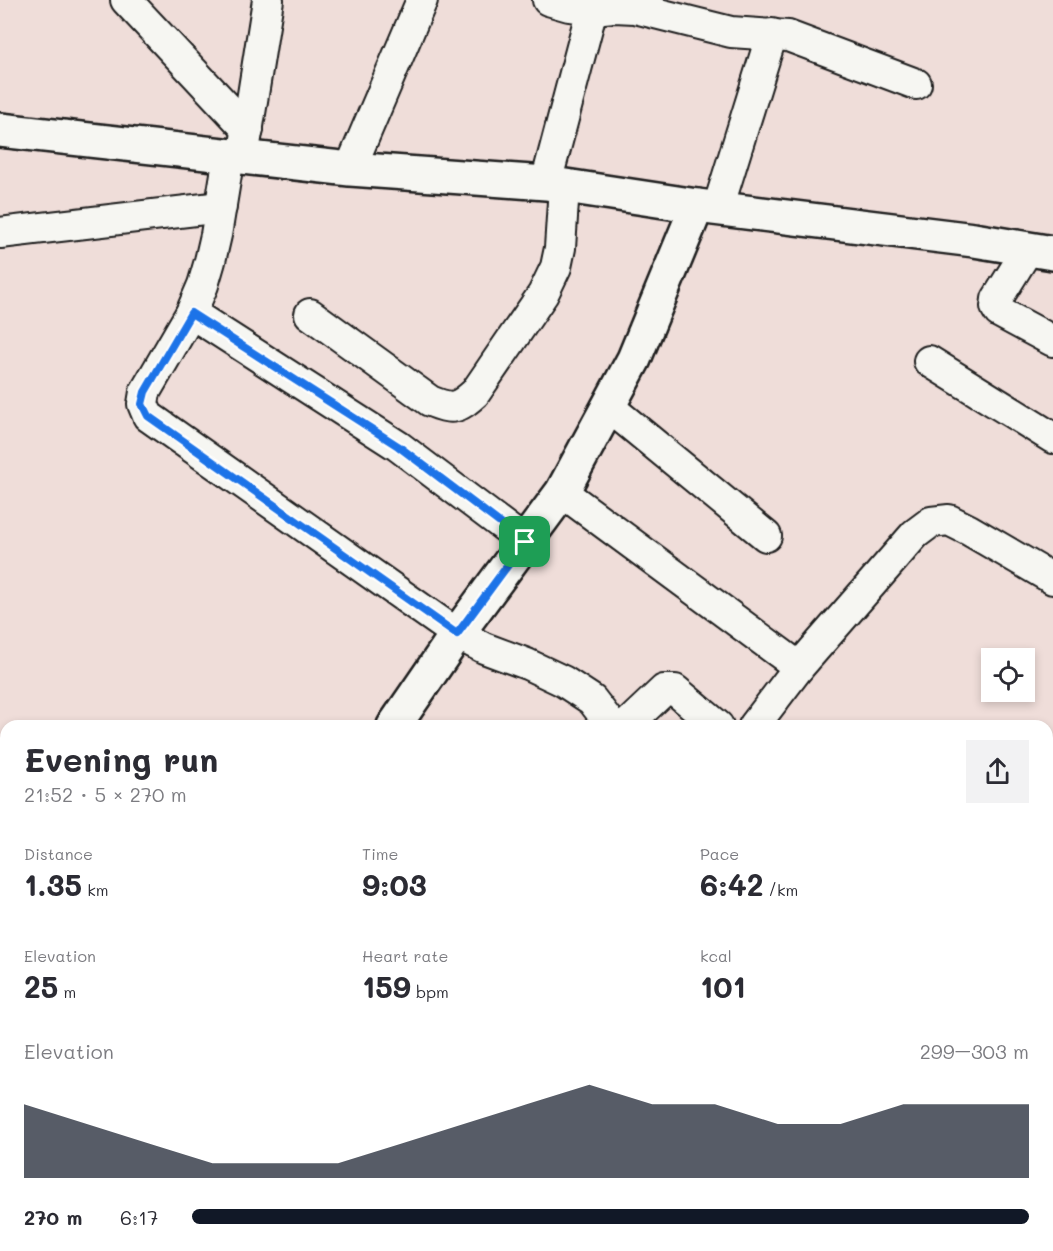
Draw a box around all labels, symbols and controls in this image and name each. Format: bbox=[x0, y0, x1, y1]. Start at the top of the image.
pin bbox=[499, 516, 550, 567]
icon: arrive bbox=[508, 525, 541, 558]
map controls bbox=[981, 648, 1035, 702]
button: locate bbox=[981, 648, 1035, 702]
text: Evening run bbox=[24, 737, 218, 780]
button: share bbox=[966, 740, 1029, 803]
text: 21:52 · 5 × 270 m bbox=[24, 781, 187, 807]
text: Distance bbox=[24, 843, 93, 864]
text: Time bbox=[362, 843, 398, 864]
text: Pace bbox=[700, 843, 739, 864]
text: 1.35 bbox=[24, 864, 82, 904]
text: 9:03 bbox=[362, 864, 427, 904]
text: 6:42 bbox=[700, 864, 763, 904]
text: km bbox=[82, 879, 108, 900]
text: /km bbox=[763, 879, 798, 900]
text: Elevation bbox=[24, 945, 96, 966]
text: Heart rate bbox=[362, 945, 448, 966]
text: kcal bbox=[700, 945, 732, 966]
text: 25 bbox=[24, 966, 58, 1006]
text: 159 bbox=[362, 966, 411, 1006]
text: 101 bbox=[700, 966, 746, 1006]
text: m bbox=[58, 981, 76, 1002]
text: bpm bbox=[411, 981, 449, 1002]
text: Elevation bbox=[24, 1038, 114, 1064]
text: 299–303 m bbox=[920, 1038, 1029, 1064]
text: 270 m bbox=[24, 1204, 82, 1230]
text: 6:17 bbox=[120, 1204, 158, 1230]

